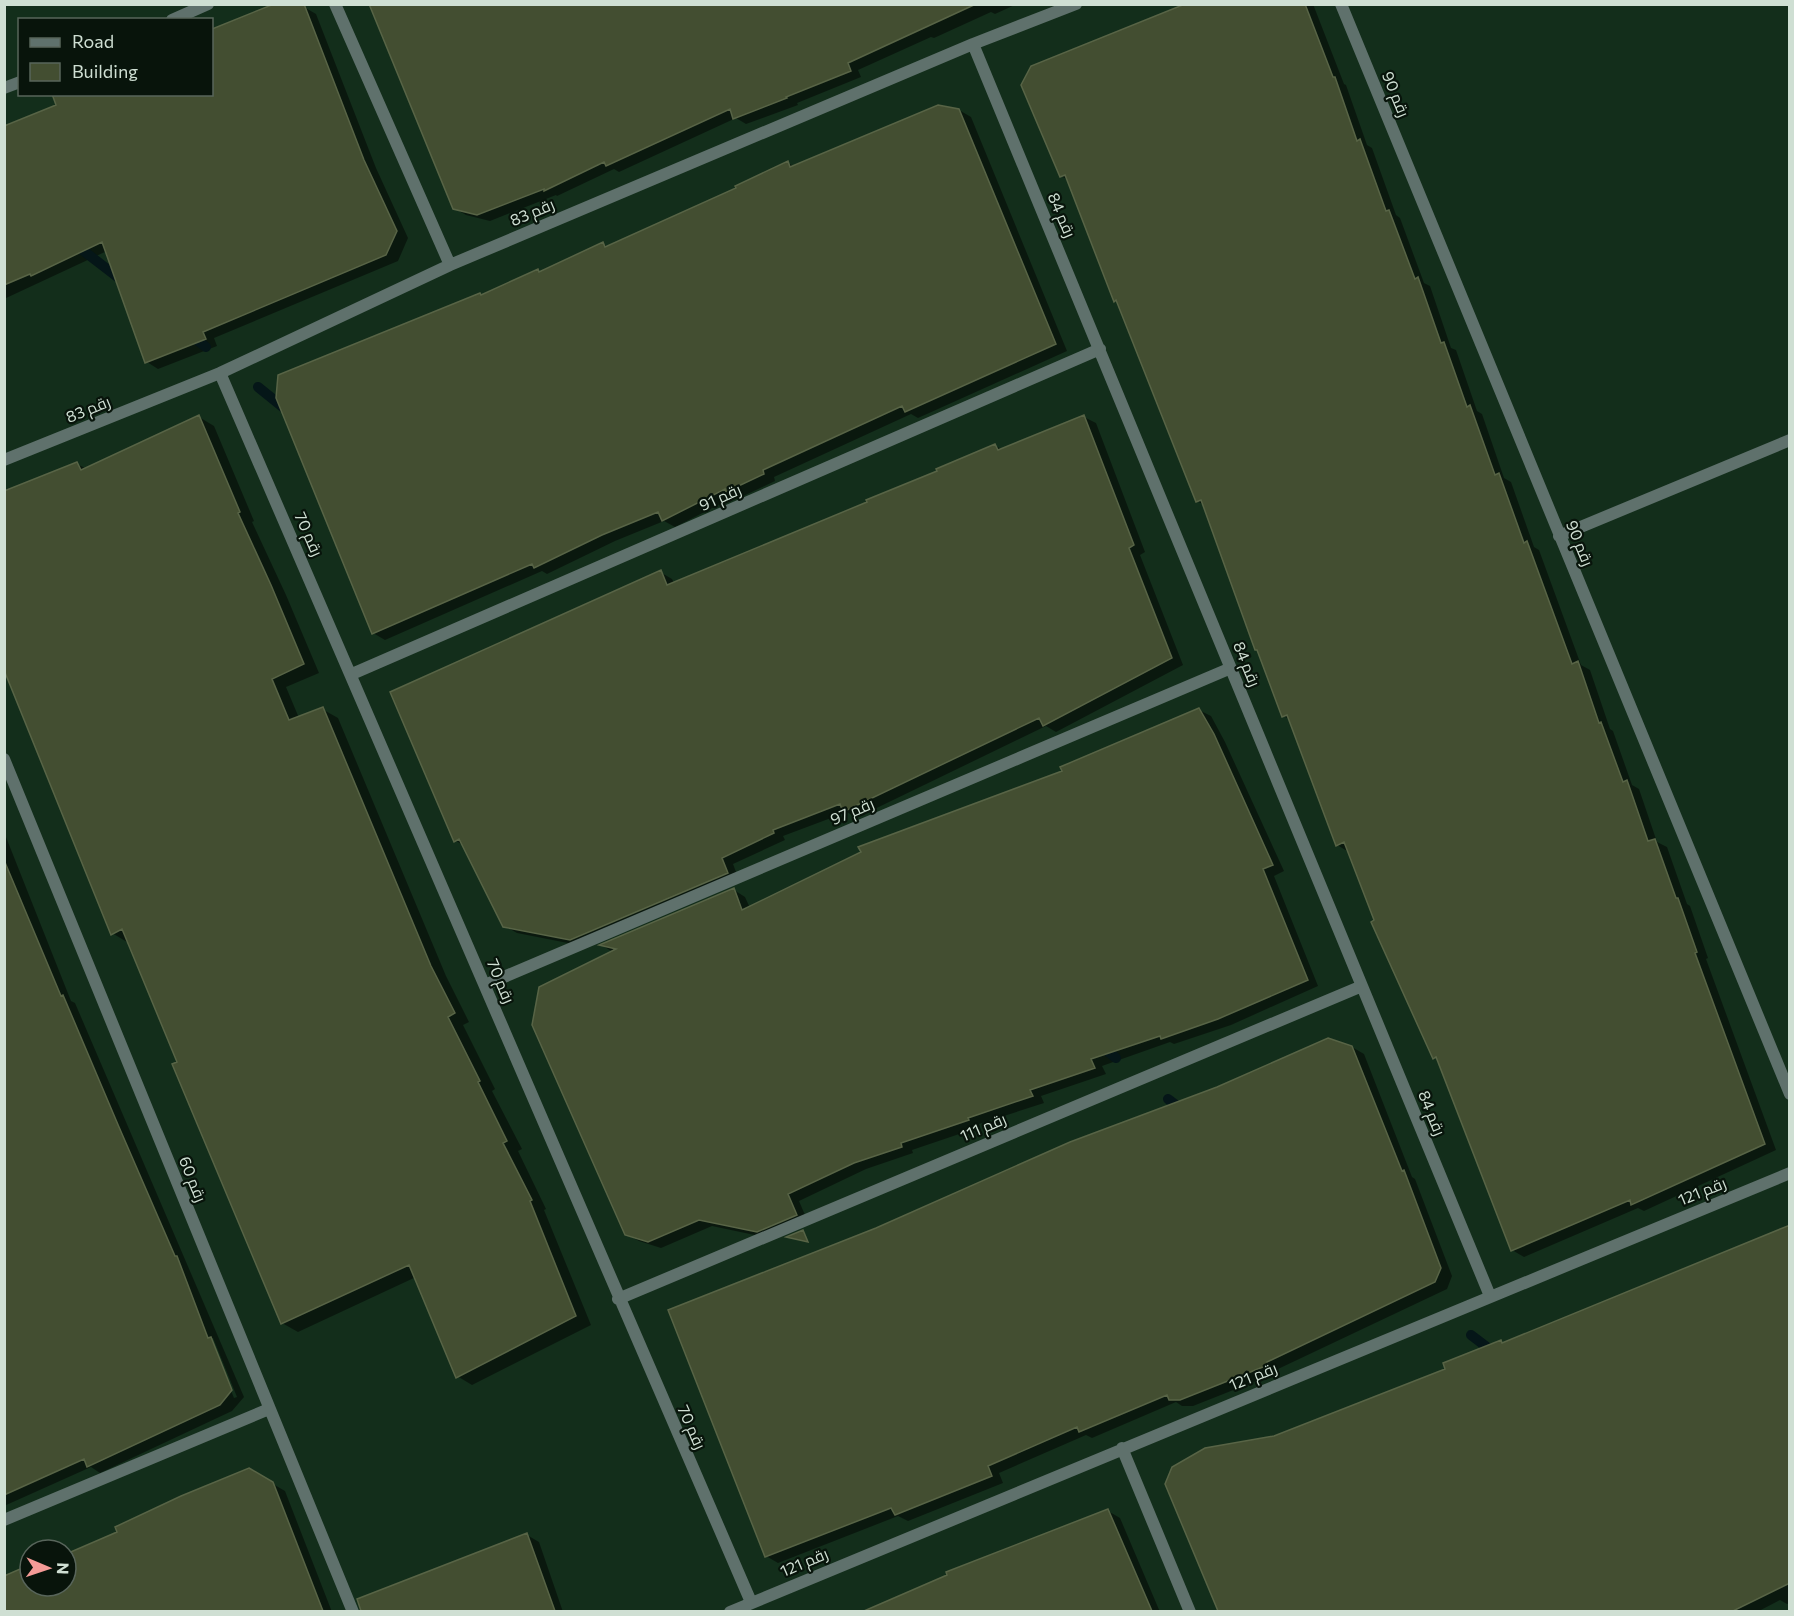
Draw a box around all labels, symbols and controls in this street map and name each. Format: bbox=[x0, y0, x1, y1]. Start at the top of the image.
legend bbox=[18, 18, 213, 96]
text: Road bbox=[72, 30, 114, 52]
text: Building bbox=[72, 60, 138, 82]
street label: رقم 90 bbox=[1376, 68, 1414, 121]
street label: رقم 84 bbox=[1042, 190, 1080, 241]
street label: رقم 83 bbox=[507, 194, 558, 232]
street label: رقم 83 bbox=[63, 391, 114, 429]
street label: رقم 91 bbox=[696, 479, 745, 517]
street label: رقم 70 bbox=[289, 509, 328, 560]
street label: رقم 90 bbox=[1560, 517, 1598, 570]
street label: رقم 84 bbox=[1227, 639, 1265, 690]
street label: رقم 97 bbox=[827, 793, 878, 831]
street label: رقم 70 bbox=[481, 956, 519, 1007]
street label: رقم 84 bbox=[1412, 1088, 1450, 1139]
street label: رقم 111 bbox=[957, 1108, 1010, 1147]
street label: رقم 60 bbox=[173, 1153, 211, 1206]
street label: رقم 121 bbox=[1675, 1172, 1730, 1212]
street label: رقم 121 bbox=[1226, 1357, 1281, 1397]
street label: رقم 70 bbox=[672, 1402, 711, 1453]
north arrow bbox=[18, 1538, 78, 1598]
street label: رقم 121 bbox=[777, 1543, 832, 1583]
text: N bbox=[54, 1562, 73, 1575]

